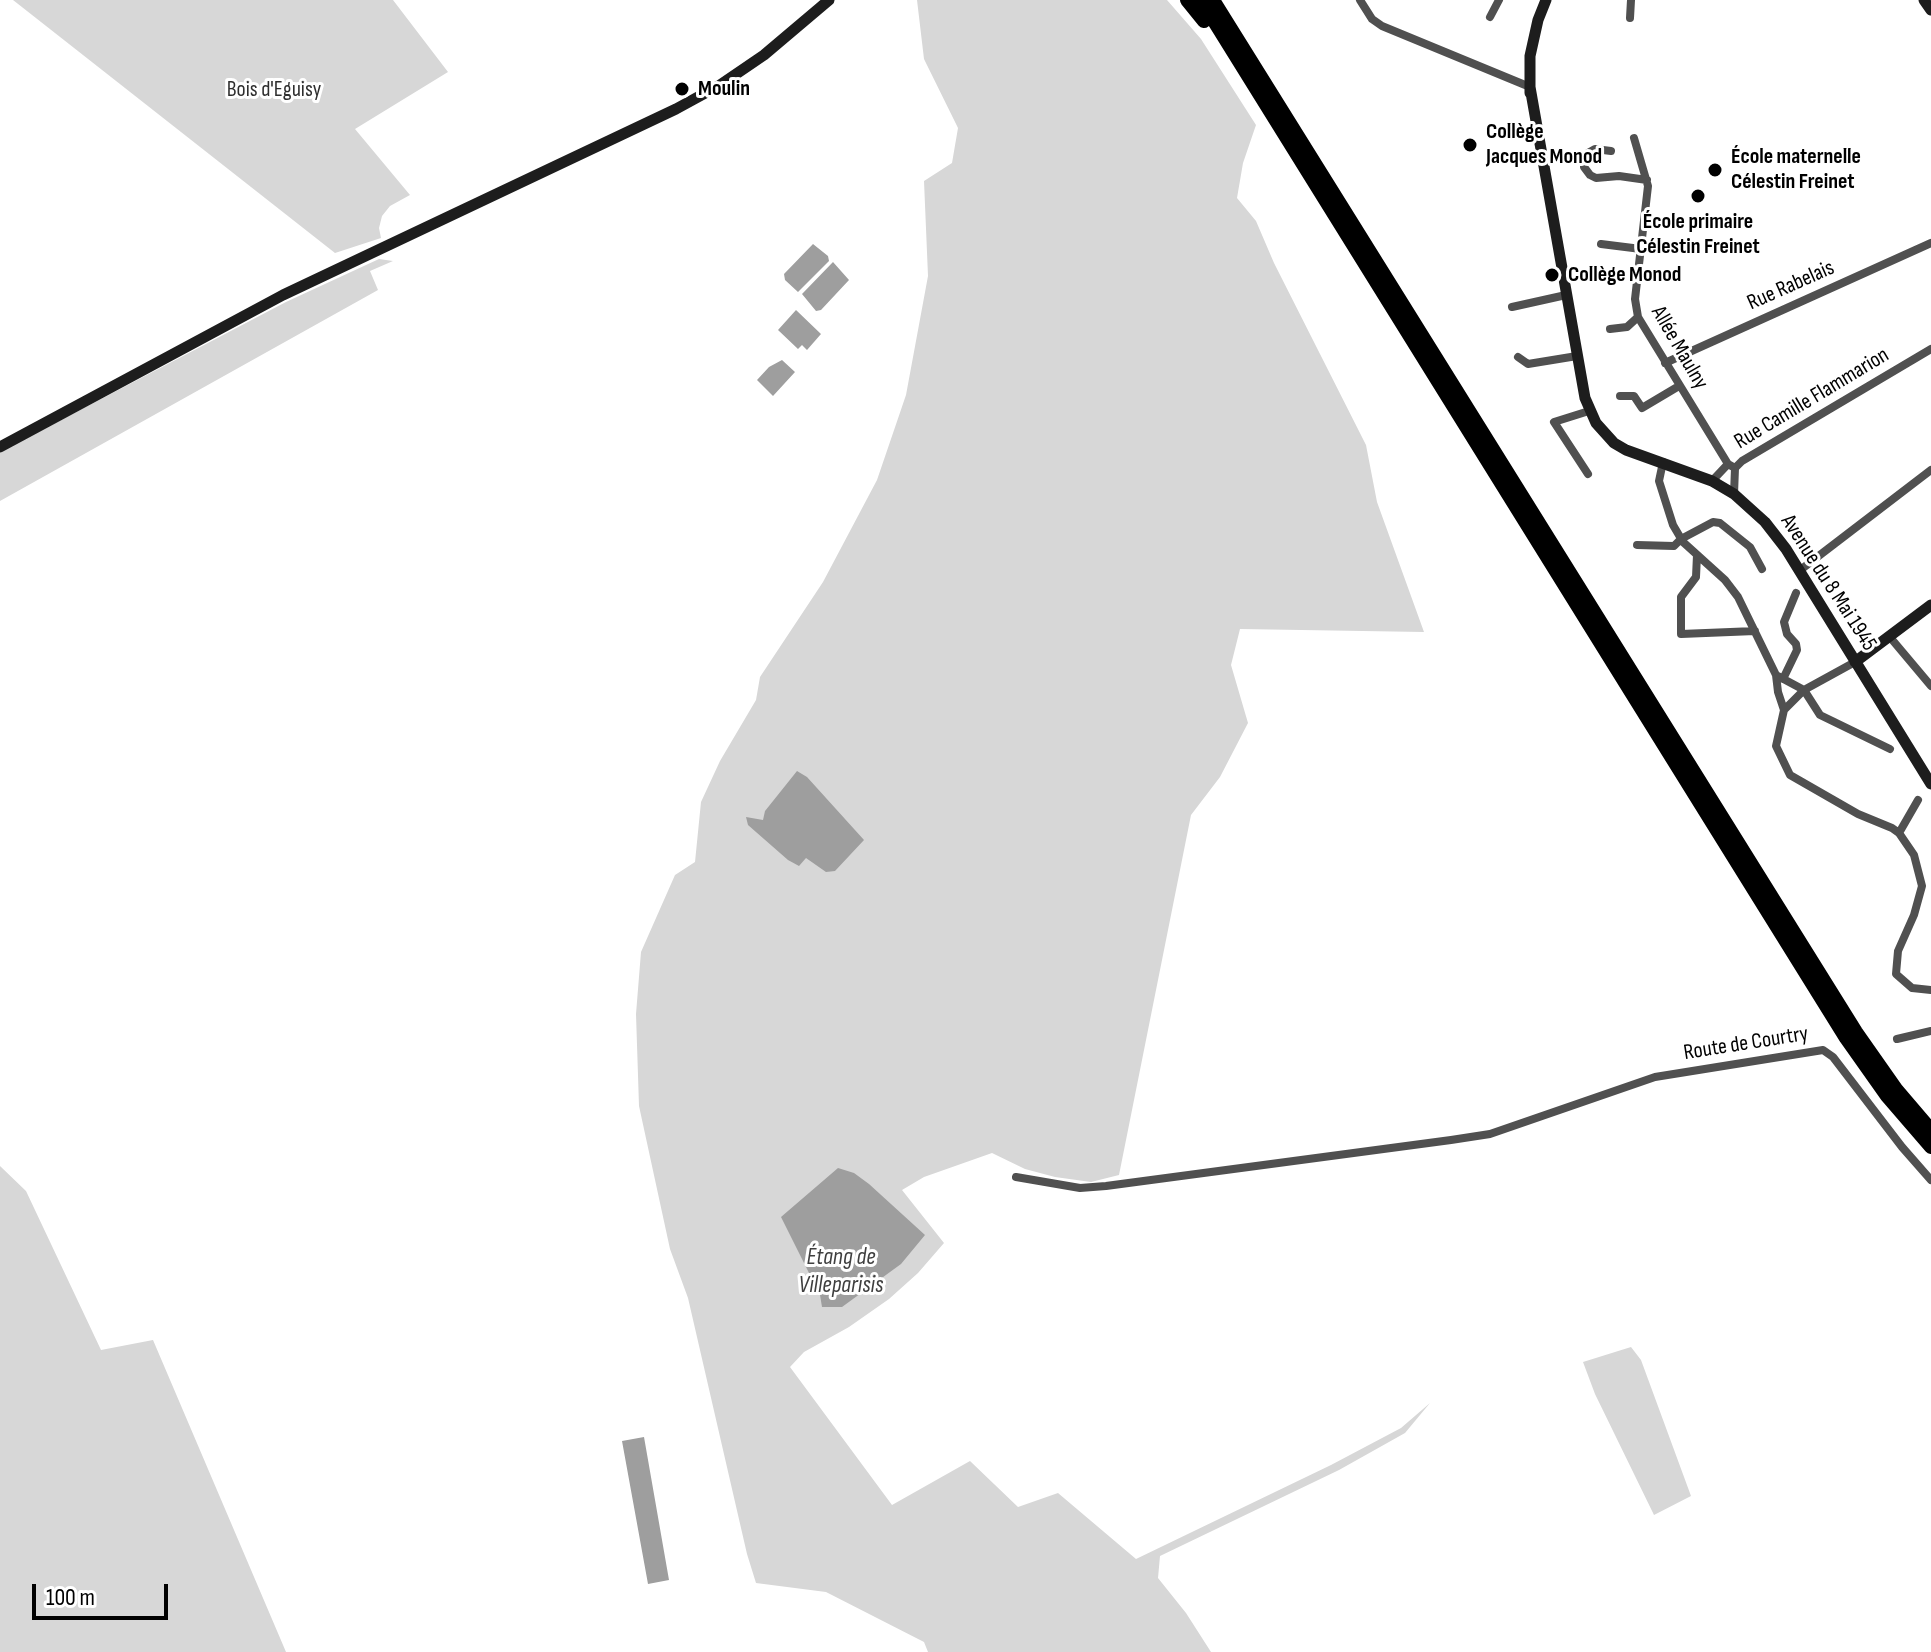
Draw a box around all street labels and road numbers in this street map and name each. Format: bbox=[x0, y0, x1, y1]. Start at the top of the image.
street label: Rue Rabelais bbox=[1743, 255, 1839, 317]
street label: Allée Maulny bbox=[1645, 302, 1713, 394]
street label: Rue Camille Flammarion bbox=[1730, 342, 1894, 456]
street label: Avenue du 8 Mai 1945 bbox=[1774, 510, 1882, 656]
street label: Route de Courtry bbox=[1682, 1021, 1810, 1067]

